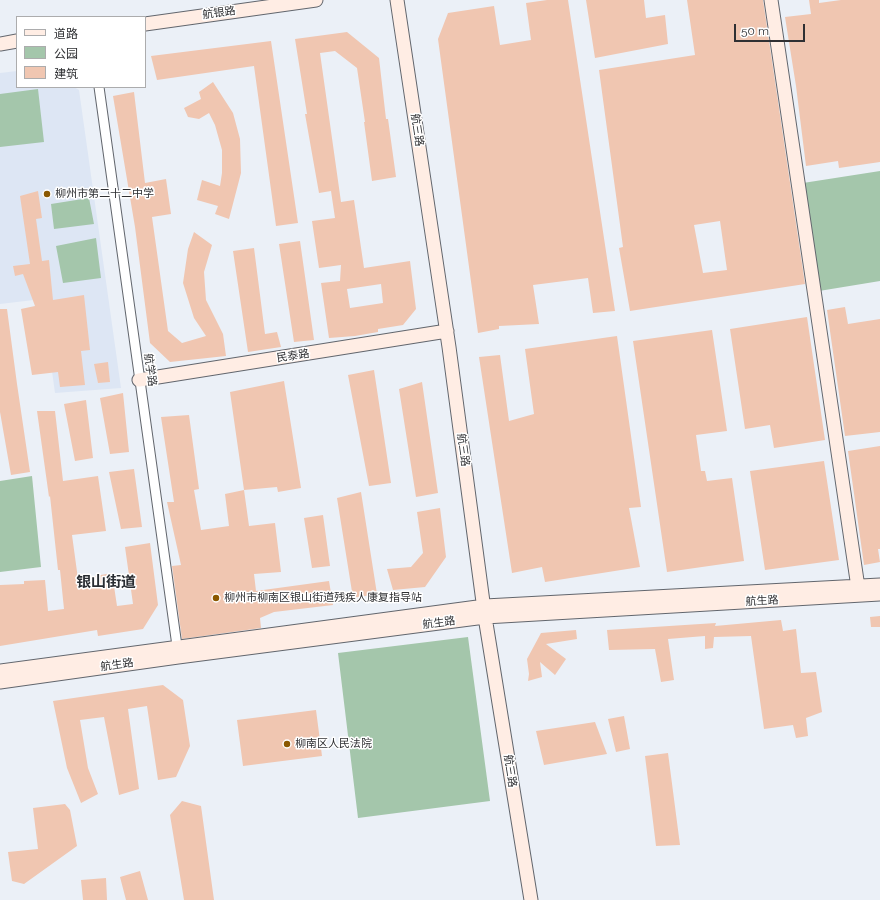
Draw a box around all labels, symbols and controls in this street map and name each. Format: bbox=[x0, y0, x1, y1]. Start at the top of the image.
street label: 航银路 bbox=[202, 4, 236, 22]
legend bbox=[16, 16, 146, 88]
scale bar bbox=[736, 16, 807, 42]
text: 50 m bbox=[741, 24, 769, 38]
text: 道路 bbox=[54, 27, 78, 41]
text: 公园 bbox=[54, 47, 78, 61]
text: 建筑 bbox=[54, 67, 78, 81]
street label: 航三路 bbox=[408, 113, 426, 147]
place label: 柳州市第二十二中学 bbox=[55, 187, 154, 201]
marker: 柳州市第二十二中学 bbox=[42, 189, 52, 199]
street label: 民泰路 bbox=[276, 347, 310, 365]
street label: 航学路 bbox=[141, 353, 159, 387]
street label: 航三路 bbox=[454, 433, 472, 467]
district label: 银山街道 bbox=[76, 573, 136, 591]
place label: 柳州市柳南区银山街道残疾人康复指导站 bbox=[224, 591, 422, 605]
marker: 柳州市柳南区银山街道残疾人康复指导站 bbox=[211, 593, 221, 603]
street label: 航生路 bbox=[745, 594, 779, 608]
street label: 航生路 bbox=[422, 614, 456, 632]
street label: 航生路 bbox=[100, 656, 134, 674]
place label: 柳南区人民法院 bbox=[295, 737, 372, 751]
marker: 柳南区人民法院 bbox=[282, 739, 292, 749]
street label: 航三路 bbox=[501, 754, 519, 788]

